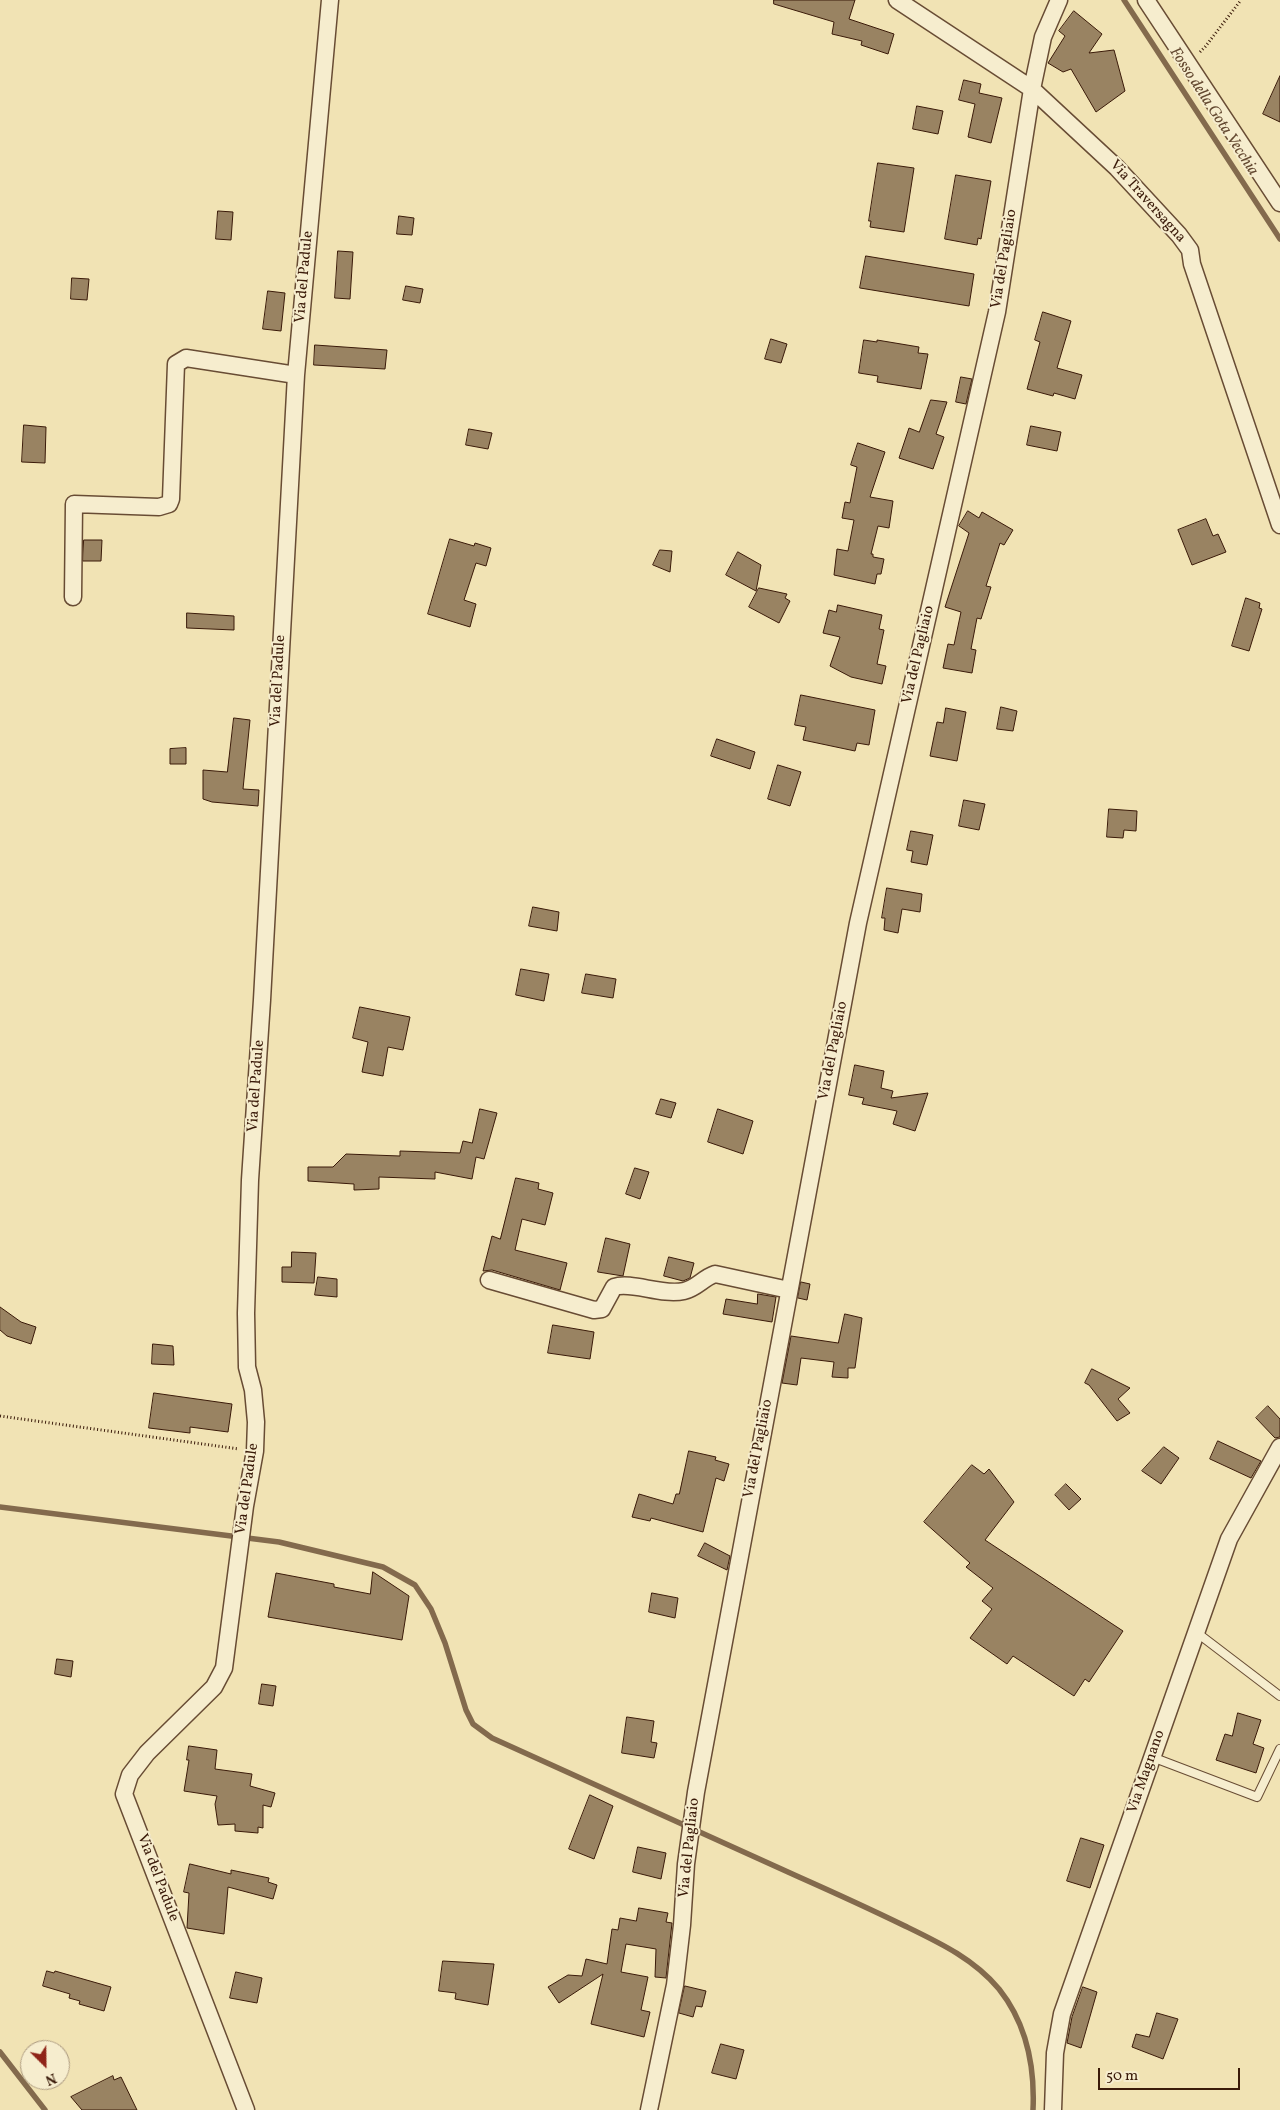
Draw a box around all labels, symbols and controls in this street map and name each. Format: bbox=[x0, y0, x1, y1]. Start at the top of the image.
water label: Fosso della Gota Vecchia bbox=[1164, 44, 1262, 180]
street label: Via Traversagna bbox=[1105, 157, 1189, 247]
street label: Via del Pagliaio bbox=[988, 208, 1022, 310]
street label: Via del Padule bbox=[292, 230, 318, 324]
street label: Via del Pagliaio bbox=[899, 604, 939, 706]
street label: Via del Padule bbox=[268, 634, 290, 728]
street label: Via del Pagliaio bbox=[816, 1000, 852, 1102]
street label: Via del Padule bbox=[245, 1039, 269, 1133]
street label: Via del Pagliaio bbox=[741, 1398, 777, 1500]
street label: Via del Padule bbox=[233, 1442, 263, 1536]
street label: Via Magnano bbox=[1124, 1728, 1170, 1816]
street label: Via del Pagliaio bbox=[676, 1797, 704, 1899]
street label: Via del Padule bbox=[132, 1832, 182, 1924]
north arrow bbox=[20, 2040, 70, 2090]
scale bar bbox=[1100, 2058, 1242, 2090]
text: 50 m bbox=[1106, 2066, 1138, 2087]
text: N bbox=[42, 2068, 59, 2089]

